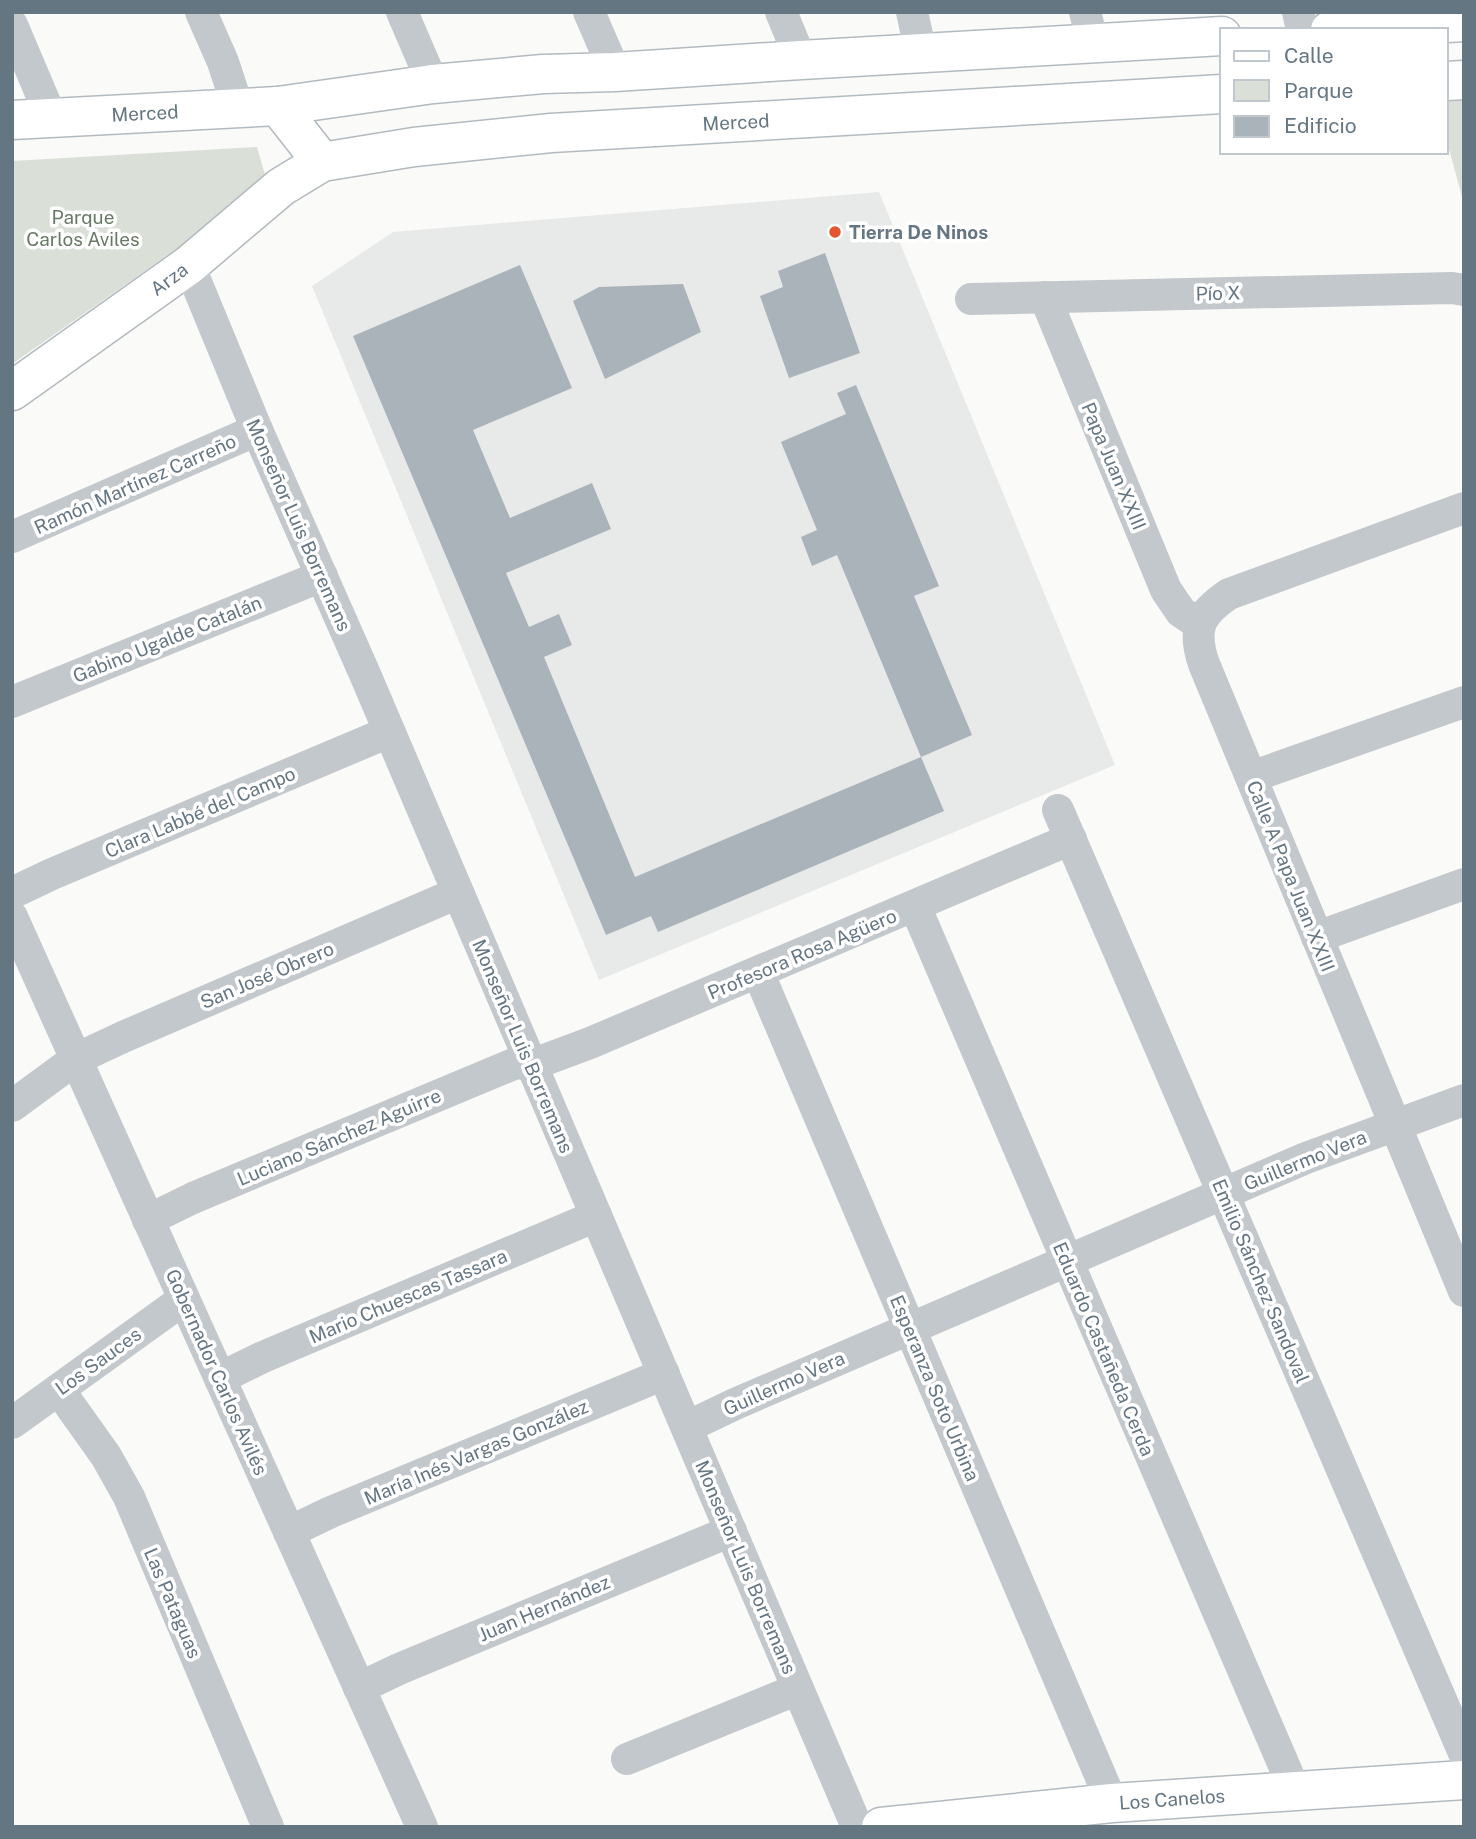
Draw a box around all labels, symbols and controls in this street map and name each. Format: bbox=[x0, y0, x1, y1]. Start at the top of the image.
legend bbox=[1220, 28, 1448, 154]
text: Calle bbox=[1284, 43, 1334, 68]
text: Parque bbox=[1284, 78, 1353, 103]
street label: Merced bbox=[111, 100, 179, 126]
street label: Merced bbox=[702, 109, 770, 135]
text: Edificio bbox=[1284, 113, 1357, 138]
park label: Parque Carlos Aviles bbox=[26, 206, 140, 250]
place label: Tierra De Ninos bbox=[849, 221, 988, 243]
marker: Tierra De Ninos bbox=[827, 224, 843, 240]
street label: Arza bbox=[146, 258, 192, 300]
street label: Pío X bbox=[1195, 282, 1241, 304]
street label: Papa Juan XXIII bbox=[1077, 399, 1151, 533]
street label: Monseñor Luis Borremans bbox=[242, 416, 356, 634]
street label: Ramón Martínez Carreño bbox=[31, 430, 239, 538]
street label: Gabino Ugalde Catalán bbox=[69, 591, 265, 687]
street label: Clara Labbé del Campo bbox=[101, 762, 299, 862]
street label: Calle A Papa Juan XXIII bbox=[1243, 777, 1339, 975]
street label: Profesora Rosa Agüero bbox=[704, 904, 900, 1004]
street label: Monseñor Luis Borremans bbox=[468, 936, 578, 1156]
street label: San José Obrero bbox=[197, 937, 337, 1013]
street label: Luciano Sánchez Aguirre bbox=[234, 1084, 444, 1190]
street label: Guillermo Vera bbox=[1240, 1125, 1370, 1195]
street label: Emilio Sánchez Sandoval bbox=[1208, 1176, 1314, 1386]
street label: Eduardo Castañeda Cerda bbox=[1049, 1239, 1159, 1459]
street label: Mario Chuescas Tassara bbox=[306, 1244, 510, 1348]
street label: Gobernador Carlos Avilés bbox=[162, 1266, 272, 1478]
street label: Esperanza Soto Urbina bbox=[886, 1292, 984, 1484]
street label: Los Sauces bbox=[51, 1323, 145, 1399]
street label: Guillermo Vera bbox=[720, 1346, 848, 1420]
street label: María Inés Vargas González bbox=[361, 1395, 591, 1509]
street label: Monseñor Luis Borremans bbox=[691, 1457, 801, 1677]
street label: Las Pataguas bbox=[140, 1545, 206, 1661]
street label: Juan Hernández bbox=[475, 1570, 613, 1646]
street label: Los Canelos bbox=[1118, 1784, 1226, 1814]

